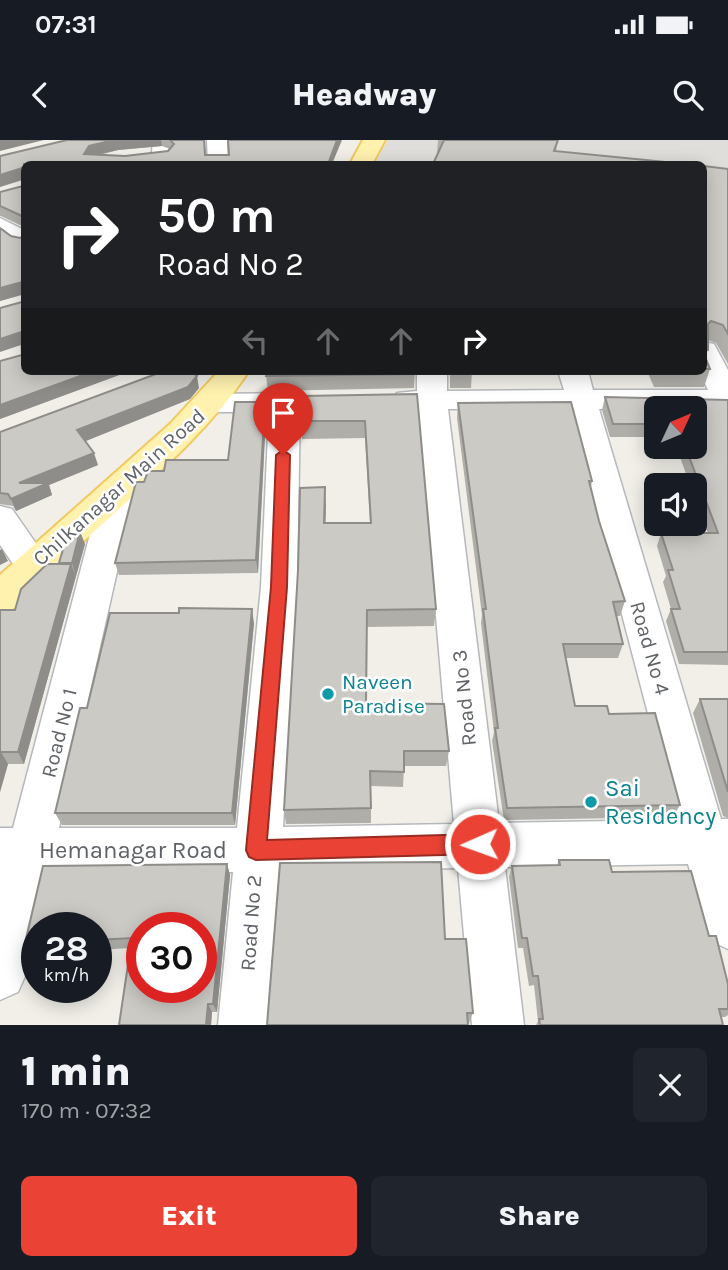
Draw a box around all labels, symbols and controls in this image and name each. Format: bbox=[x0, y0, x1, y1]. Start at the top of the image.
text: 07:31 bbox=[35, 9, 97, 40]
icon: back bbox=[21, 76, 59, 114]
text: Headway bbox=[292, 76, 436, 113]
icon: search bbox=[669, 76, 707, 114]
text: 50 m bbox=[157, 187, 275, 244]
icon: right bbox=[42, 189, 133, 280]
text: Road No 2 bbox=[157, 246, 304, 283]
icon: left bbox=[236, 322, 274, 360]
icon: ahead bbox=[309, 322, 347, 360]
icon: ahead bbox=[382, 322, 420, 360]
icon: right bbox=[455, 322, 493, 360]
pin bbox=[253, 383, 313, 455]
icon: arrive bbox=[264, 394, 302, 432]
north arrow bbox=[644, 396, 707, 458]
map controls bbox=[644, 396, 707, 536]
street label: Chilkanagar Main Road bbox=[28, 404, 210, 570]
button: sound bbox=[644, 473, 707, 536]
street label: Road No 4 bbox=[625, 599, 675, 698]
street label: Road No 3 bbox=[447, 649, 481, 747]
place label: Naveen Paradise bbox=[342, 670, 425, 718]
street label: Road No 1 bbox=[36, 686, 82, 780]
marker: Naveen Paradise bbox=[320, 686, 336, 702]
place label: Sai Residency bbox=[605, 774, 716, 830]
marker: Sai Residency bbox=[583, 794, 599, 810]
position arrow bbox=[443, 807, 517, 881]
street label: Hemanagar Road bbox=[39, 836, 227, 864]
street label: Road No 2 bbox=[236, 874, 266, 972]
speed limit sign: 30 bbox=[126, 912, 217, 1003]
text: 28 bbox=[45, 928, 88, 969]
text: km/h bbox=[44, 964, 89, 986]
text: 1 min bbox=[21, 1046, 131, 1096]
button: close bbox=[633, 1048, 707, 1122]
text: 170 m · 07:32 bbox=[21, 1097, 152, 1124]
button: Exit bbox=[21, 1176, 357, 1256]
button: Share bbox=[371, 1176, 707, 1256]

